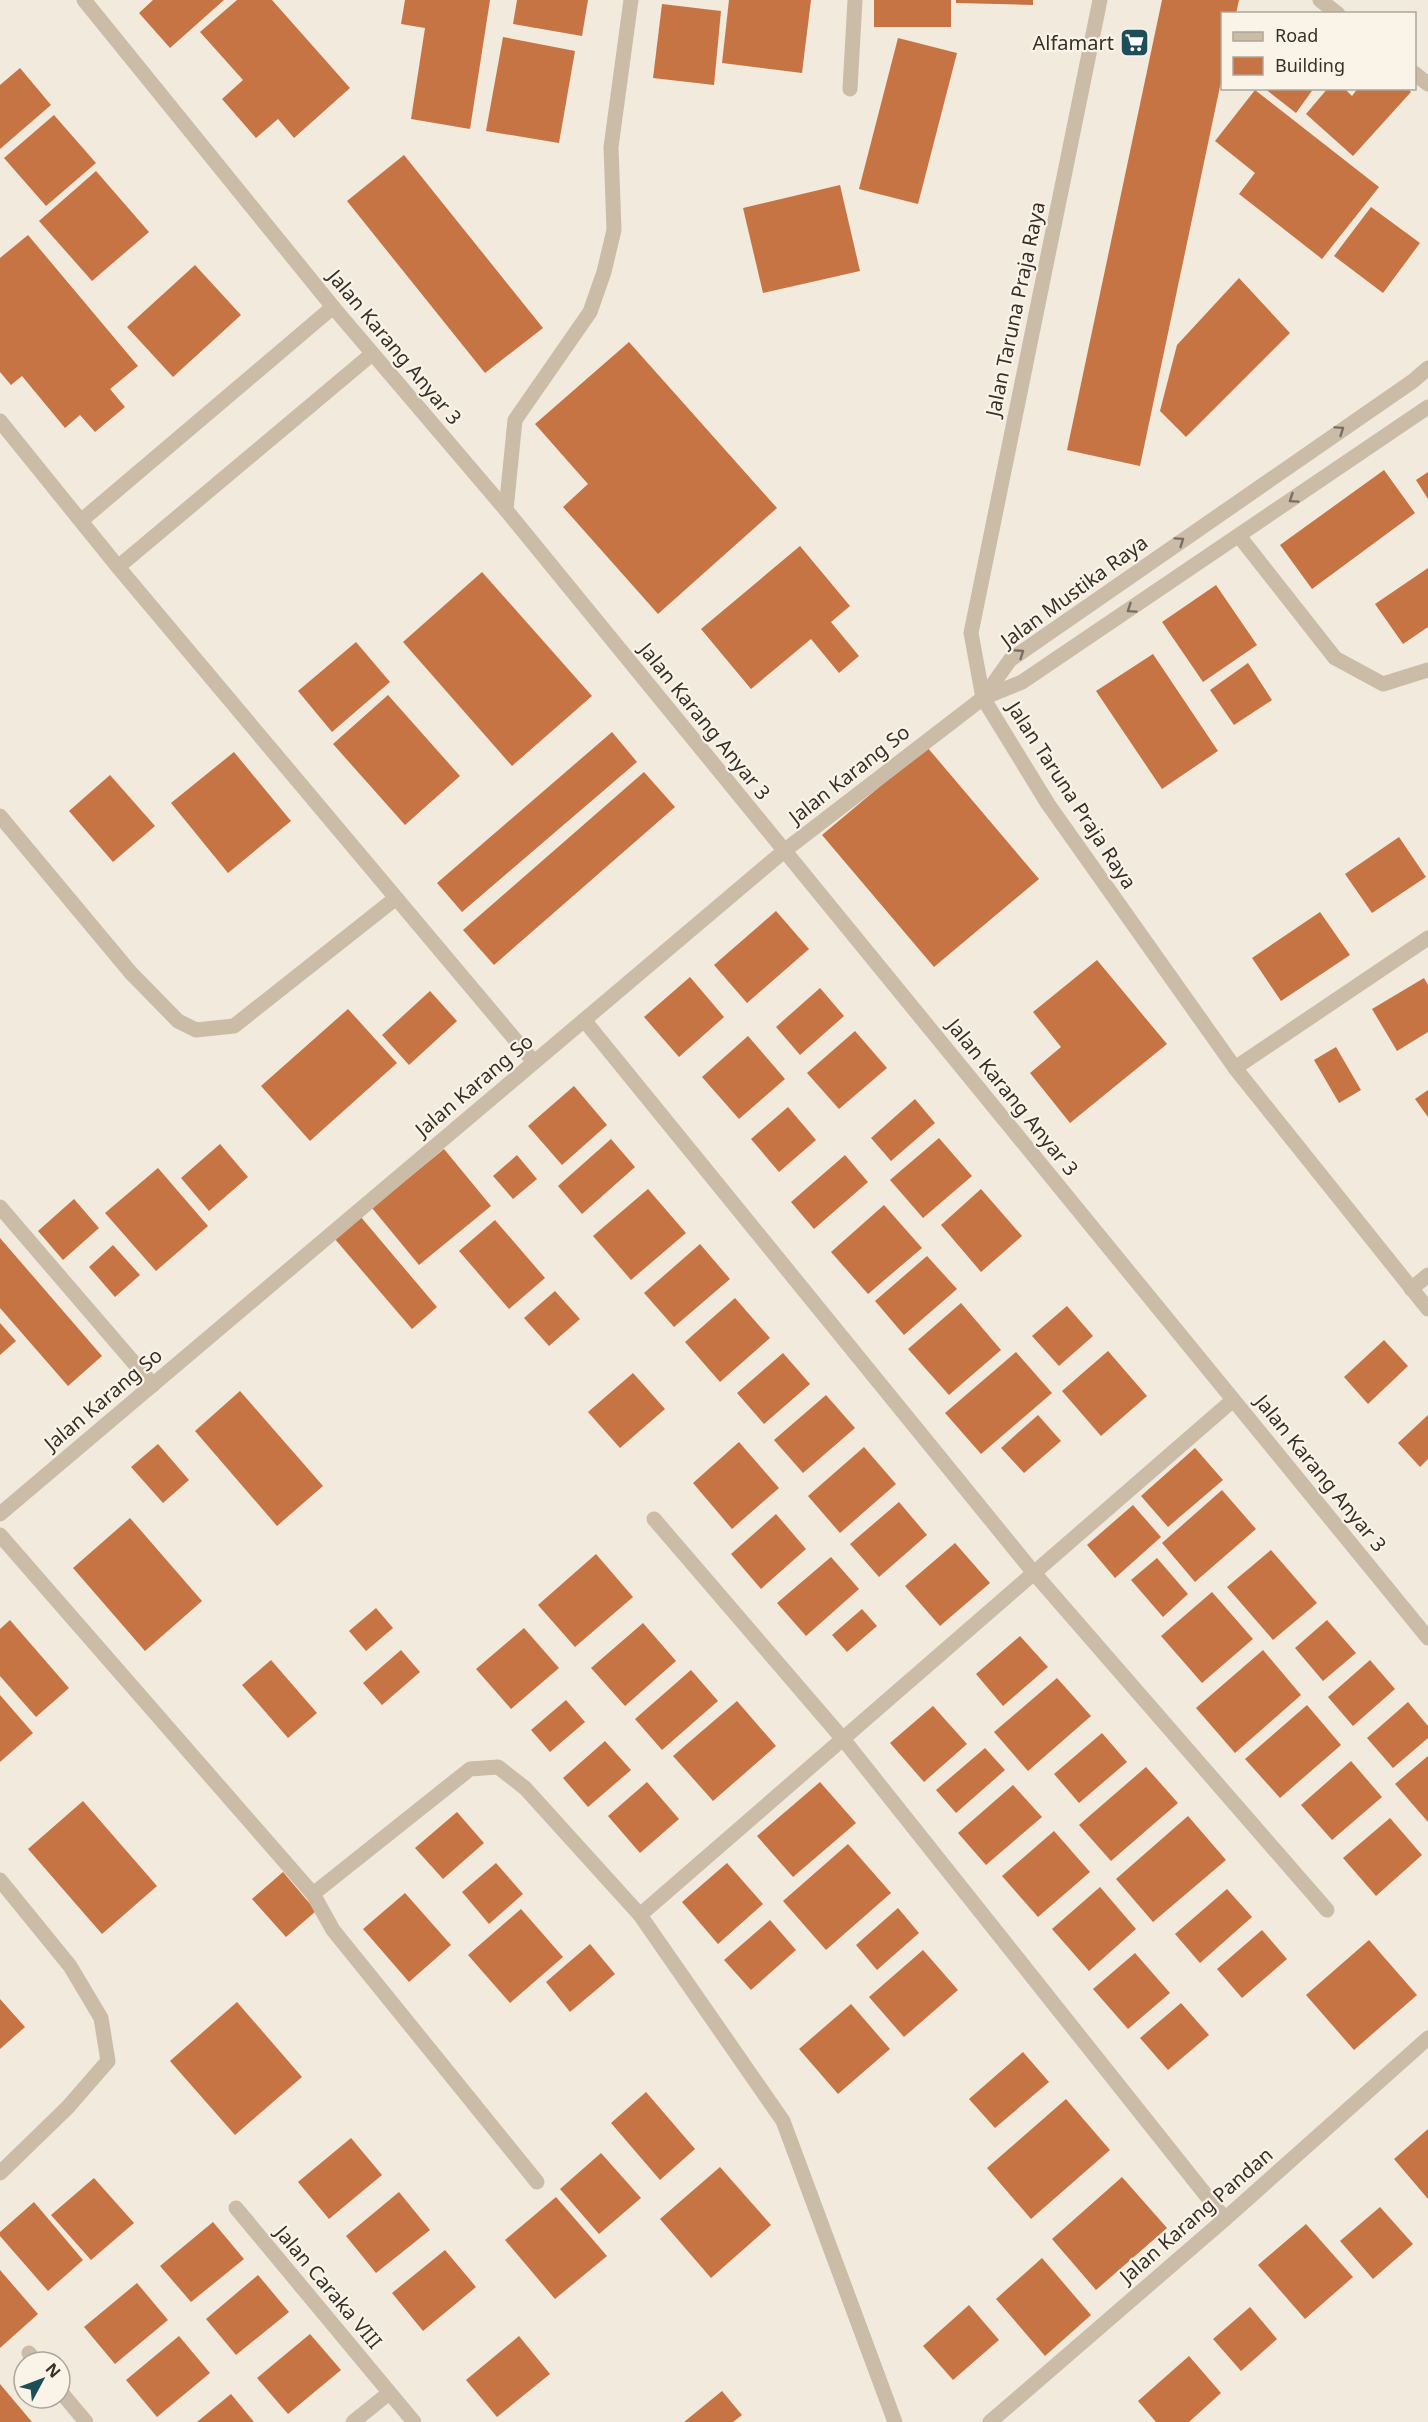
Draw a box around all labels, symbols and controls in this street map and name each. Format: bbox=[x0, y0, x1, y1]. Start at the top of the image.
legend bbox=[1221, 12, 1416, 90]
text: Road bbox=[1275, 23, 1318, 47]
supermarket icon: Alfamart bbox=[1119, 26, 1151, 58]
place label: Alfamart bbox=[1033, 29, 1114, 56]
text: Building bbox=[1275, 53, 1345, 77]
street label: Jalan Taruna Praja Raya bbox=[979, 199, 1051, 421]
street label: Jalan Karang Anyar 3 bbox=[321, 262, 468, 430]
one-way arrow bbox=[1334, 426, 1345, 437]
one-way arrow bbox=[1289, 492, 1300, 503]
street label: Jalan Mustika Raya bbox=[994, 529, 1153, 655]
one-way arrow bbox=[1173, 537, 1184, 548]
one-way arrow bbox=[1127, 601, 1138, 612]
street label: Jalan Karang Anyar 3 bbox=[632, 635, 777, 805]
one-way arrow bbox=[1014, 649, 1025, 660]
street label: Jalan Taruna Praja Raya bbox=[1000, 694, 1143, 894]
street label: Jalan Karang So bbox=[781, 718, 915, 831]
street label: Jalan Karang Anyar 3 bbox=[940, 1011, 1085, 1181]
street label: Jalan Karang So bbox=[408, 1028, 539, 1144]
street label: Jalan Karang So bbox=[37, 1342, 168, 1458]
street label: Jalan Karang Anyar 3 bbox=[1248, 1387, 1393, 1557]
street label: Jalan Karang Pandan bbox=[1112, 2141, 1278, 2290]
street label: Jalan Caraka VIII bbox=[268, 2218, 389, 2354]
north arrow bbox=[12, 2350, 72, 2410]
text: N bbox=[41, 2358, 66, 2382]

